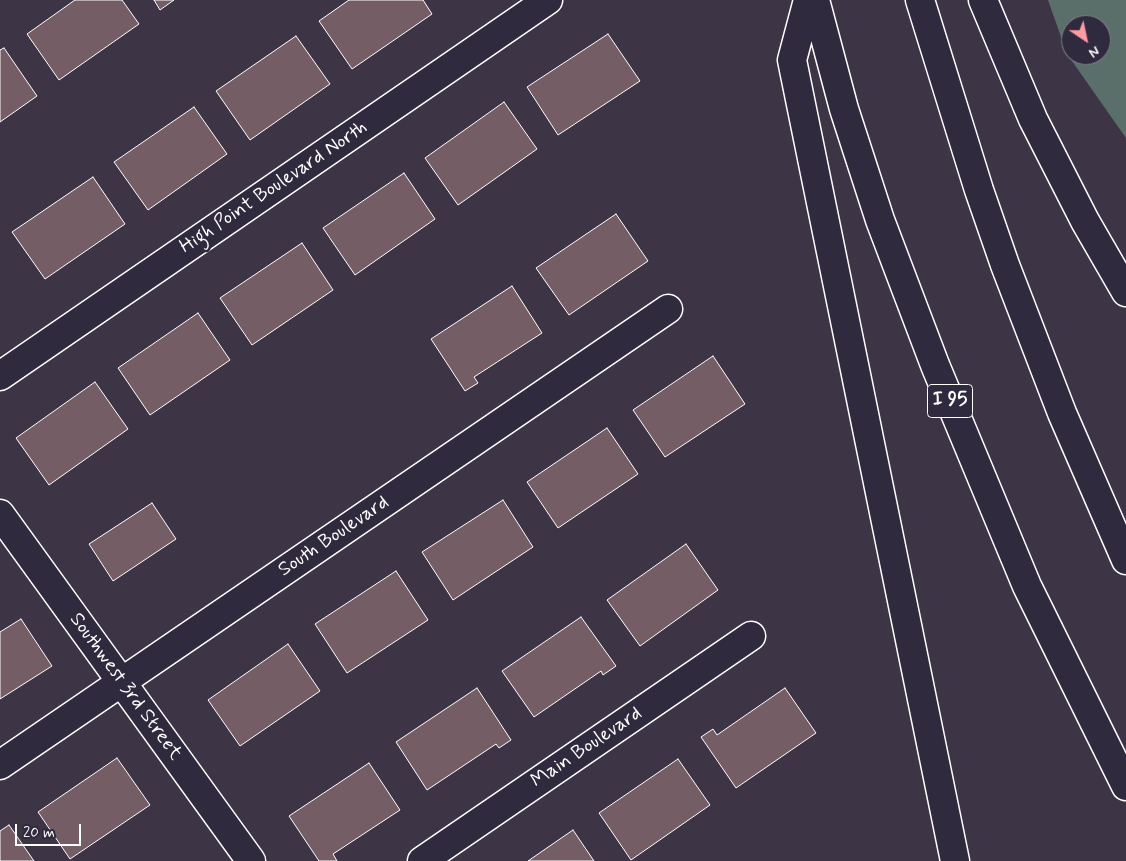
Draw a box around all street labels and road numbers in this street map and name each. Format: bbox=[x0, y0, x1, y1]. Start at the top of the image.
street label: High Point Boulevard North bbox=[176, 116, 372, 260]
road number: I 95 bbox=[928, 384, 972, 418]
street label: South Boulevard bbox=[274, 491, 394, 583]
street label: Southwest 3rd Street bbox=[64, 609, 186, 765]
street label: Main Boulevard bbox=[527, 702, 647, 794]

